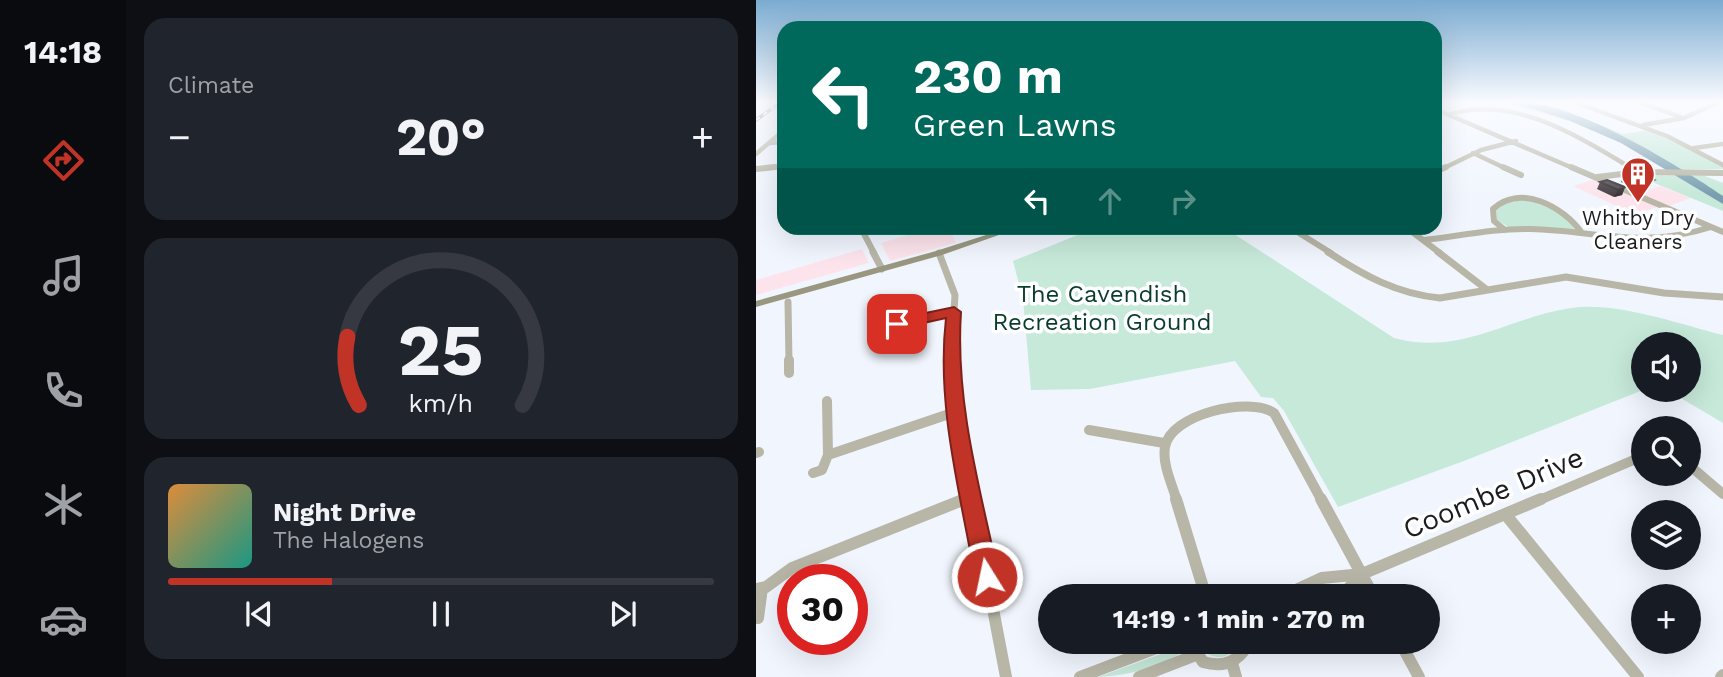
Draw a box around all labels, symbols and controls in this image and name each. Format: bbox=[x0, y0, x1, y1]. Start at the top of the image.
text: 14:18 bbox=[24, 33, 102, 71]
text: 230 m bbox=[913, 47, 1063, 105]
icon: left bbox=[798, 49, 889, 140]
text: Climate bbox=[168, 72, 254, 99]
text: Green Lawns bbox=[913, 106, 1117, 144]
text: 20° bbox=[396, 107, 486, 168]
text: − bbox=[168, 115, 191, 159]
text: + bbox=[691, 115, 714, 159]
icon: directions bbox=[39, 136, 88, 185]
building icon: Whitby Dry Cleaners bbox=[1619, 155, 1657, 204]
icon: left bbox=[1018, 182, 1056, 220]
icon: ahead bbox=[1091, 182, 1129, 220]
icon: right bbox=[1164, 182, 1202, 220]
place label: Whitby Dry Cleaners bbox=[1582, 205, 1694, 254]
icon: music bbox=[39, 251, 88, 300]
park label: The Cavendish Recreation Ground bbox=[993, 280, 1211, 336]
pin bbox=[867, 294, 927, 354]
icon: arrive bbox=[878, 305, 916, 343]
text: 25 bbox=[398, 307, 484, 393]
map controls bbox=[1631, 332, 1701, 654]
button: sound bbox=[1631, 332, 1701, 402]
icon: phone bbox=[39, 366, 88, 415]
text: km/h bbox=[409, 388, 473, 417]
button: search bbox=[1631, 416, 1701, 486]
street label: Coombe Drive bbox=[1398, 440, 1588, 546]
icon: climate bbox=[39, 480, 88, 529]
text: Night Drive bbox=[273, 497, 416, 527]
button: layers bbox=[1631, 500, 1701, 570]
text: The Halogens bbox=[273, 527, 424, 554]
position arrow bbox=[950, 540, 1024, 614]
speed limit sign: 30 bbox=[777, 564, 868, 655]
button: + bbox=[1631, 584, 1701, 654]
icon: car bbox=[39, 595, 88, 644]
icon: previous bbox=[240, 595, 278, 633]
icon: pause bbox=[422, 595, 460, 633]
icon: next bbox=[604, 595, 642, 633]
text: 14:19 · 1 min · 270 m bbox=[1113, 604, 1365, 634]

